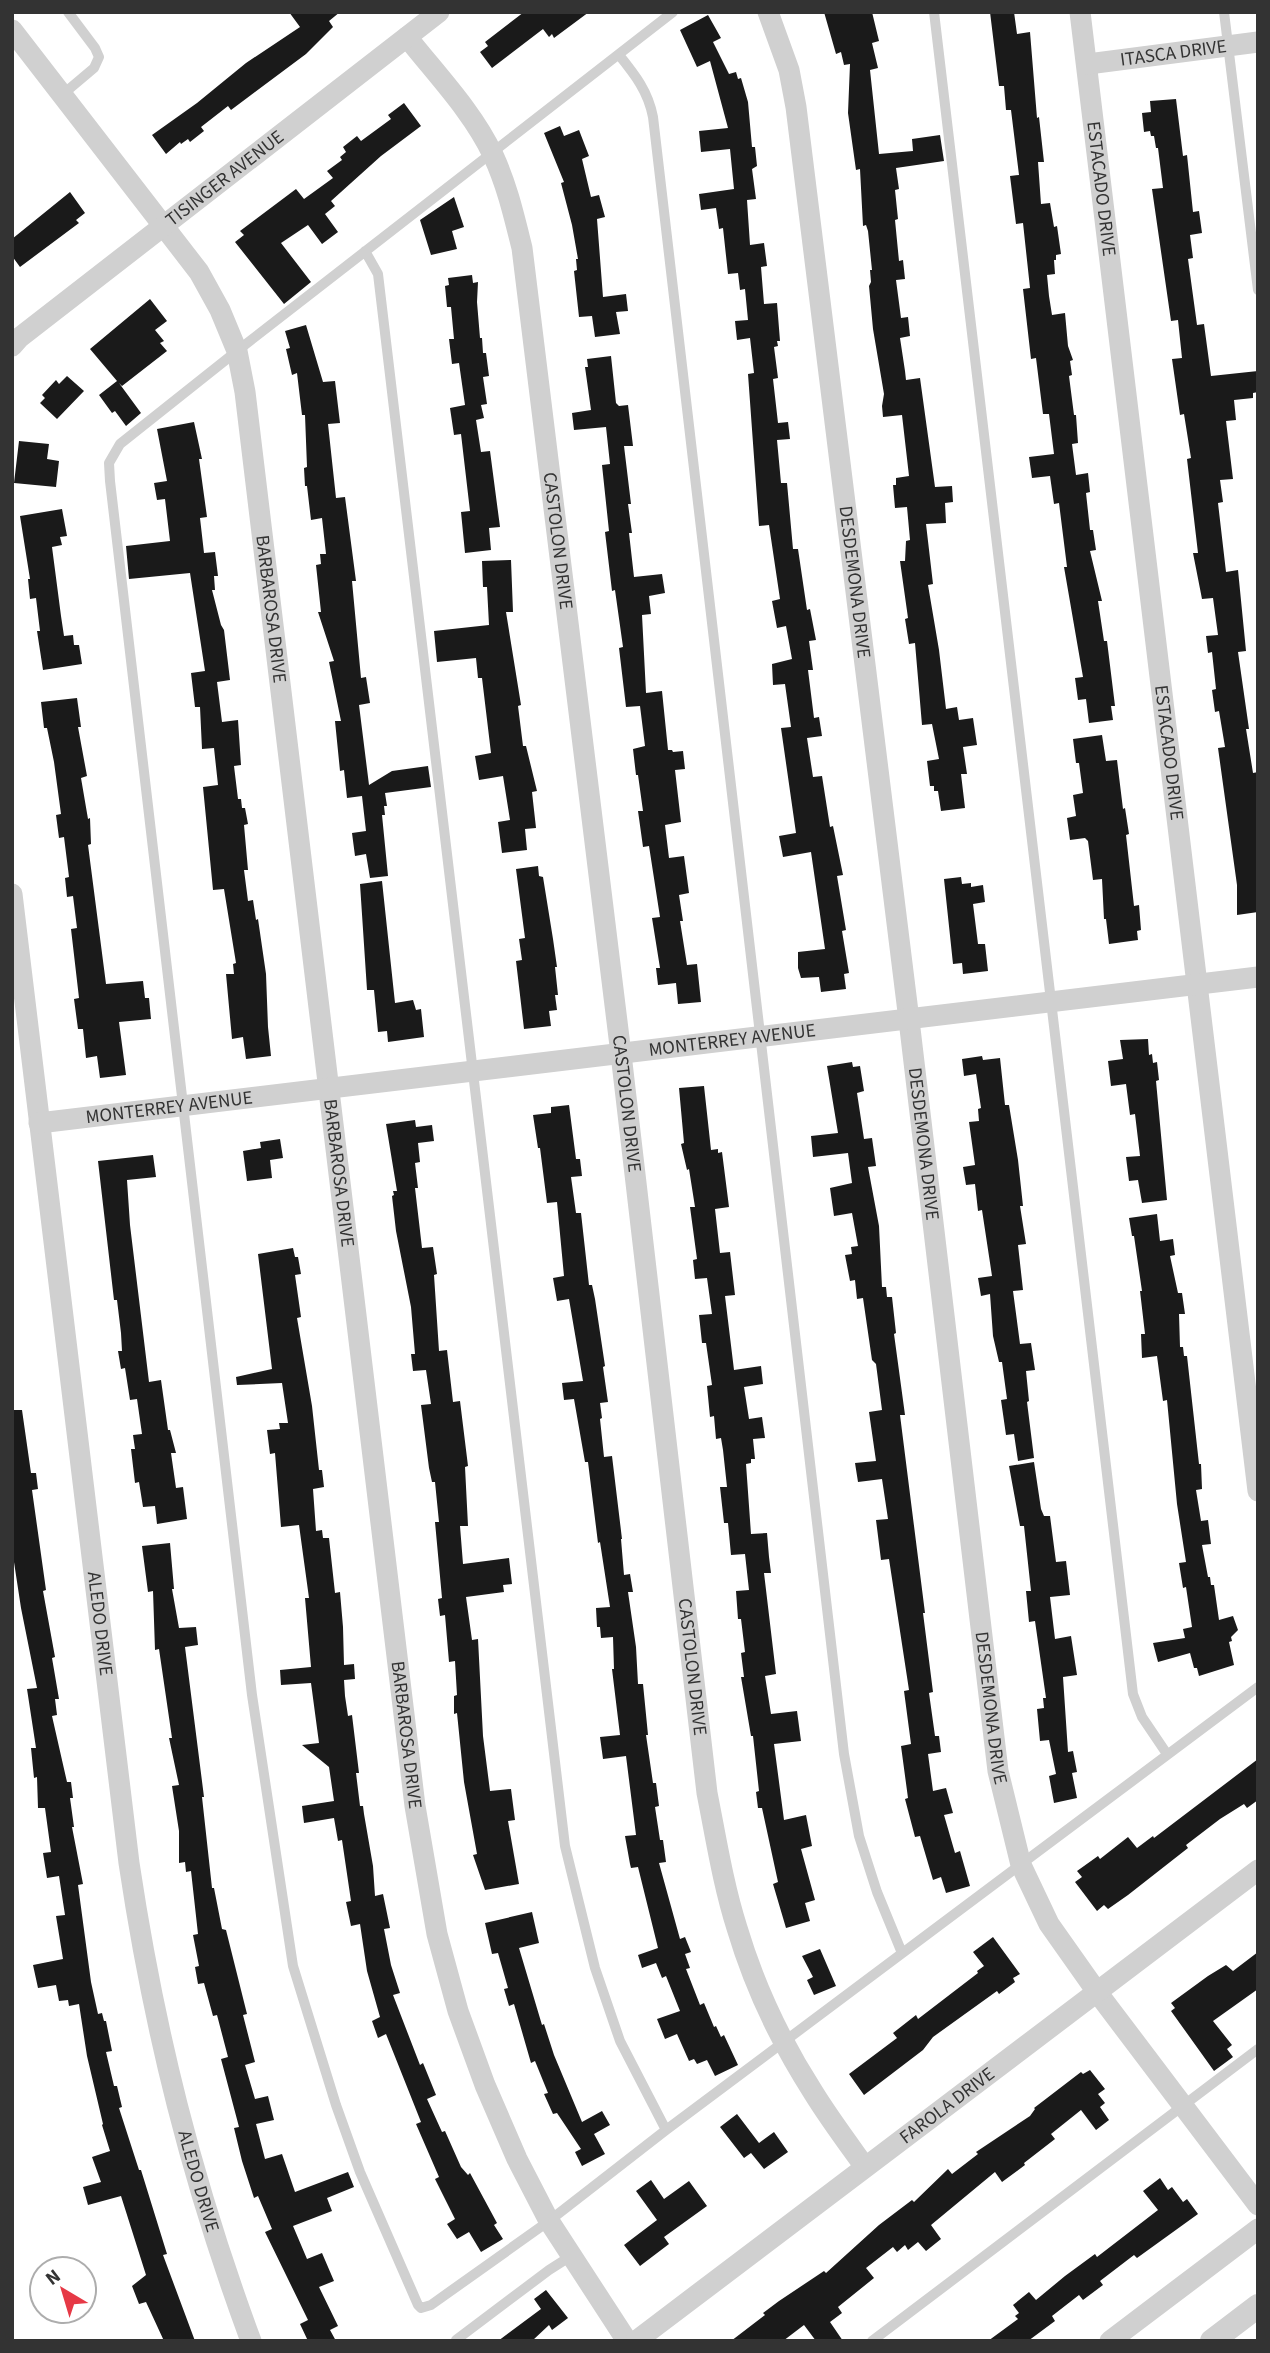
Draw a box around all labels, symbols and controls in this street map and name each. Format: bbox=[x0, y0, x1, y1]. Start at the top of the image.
street label: ITASCA DRIVE bbox=[1118, 33, 1228, 73]
street label: ESTACADO DRIVE bbox=[1080, 120, 1123, 258]
street label: TISINGER AVENUE bbox=[160, 124, 290, 233]
street label: CASTOLON DRIVE bbox=[536, 471, 580, 611]
street label: DESDEMONA DRIVE bbox=[832, 504, 878, 660]
street label: BARBAROSA DRIVE bbox=[249, 534, 293, 685]
street label: ESTACADO DRIVE bbox=[1148, 684, 1191, 822]
street label: MONTERREY AVENUE bbox=[647, 1017, 817, 1063]
street label: CASTOLON DRIVE bbox=[605, 1033, 648, 1174]
street label: DESDEMONA DRIVE bbox=[901, 1066, 946, 1222]
street label: MONTERREY AVENUE bbox=[84, 1084, 254, 1131]
street label: BARBAROSA DRIVE bbox=[317, 1097, 361, 1248]
street label: ALEDO DRIVE bbox=[80, 1570, 120, 1677]
street label: CASTOLON DRIVE bbox=[671, 1597, 714, 1737]
street label: DESDEMONA DRIVE bbox=[968, 1630, 1014, 1787]
street label: BARBAROSA DRIVE bbox=[384, 1659, 429, 1810]
street label: FAROLA DRIVE bbox=[894, 2061, 1000, 2150]
street label: ALEDO DRIVE bbox=[171, 2127, 226, 2236]
north arrow bbox=[28, 2255, 98, 2325]
text: N bbox=[40, 2263, 67, 2292]

